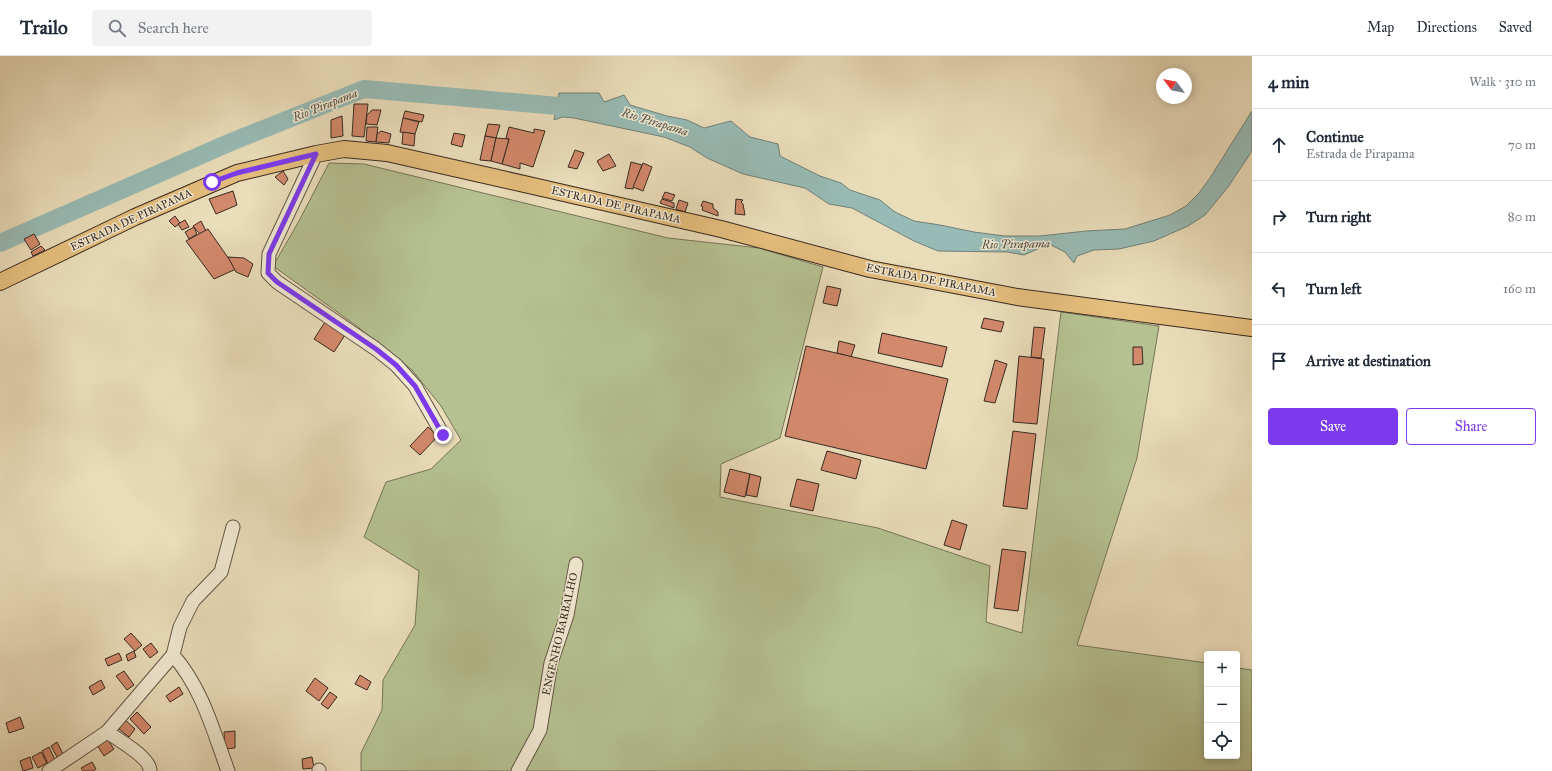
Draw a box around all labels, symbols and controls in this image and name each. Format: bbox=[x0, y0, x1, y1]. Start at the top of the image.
search box bbox=[92, 10, 372, 46]
text: Trailo bbox=[20, 16, 68, 39]
icon: search bbox=[106, 17, 128, 39]
text: Search here bbox=[138, 19, 209, 37]
text: Map bbox=[1367, 19, 1394, 36]
text: Directions bbox=[1416, 19, 1477, 36]
text: Saved bbox=[1499, 19, 1532, 36]
north arrow bbox=[1156, 68, 1192, 104]
text: 4 min bbox=[1268, 72, 1309, 93]
text: Walk · 310 m bbox=[1469, 74, 1536, 90]
water label: Rio Pirapama bbox=[290, 86, 360, 126]
water label: Rio Pirapama bbox=[619, 105, 690, 140]
text: Continue bbox=[1306, 128, 1364, 146]
icon: ahead bbox=[1268, 134, 1290, 156]
text: 70 m bbox=[1508, 137, 1536, 153]
text: Estrada de Pirapama bbox=[1306, 146, 1414, 162]
route start bbox=[203, 173, 221, 191]
street label: ESTRADA DE PIRAPAMA bbox=[550, 184, 682, 226]
street label: ESTRADA DE PIRAPAMA bbox=[68, 186, 194, 254]
icon: right bbox=[1268, 206, 1290, 228]
text: Turn right bbox=[1306, 208, 1371, 226]
text: 80 m bbox=[1508, 209, 1536, 225]
water label: Rio Pirapama bbox=[981, 236, 1051, 253]
street label: ESTRADA DE PIRAPAMA bbox=[865, 261, 998, 299]
icon: left bbox=[1268, 278, 1290, 300]
text: Turn left bbox=[1306, 280, 1362, 298]
text: 160 m bbox=[1503, 281, 1536, 297]
icon: arrive bbox=[1268, 350, 1290, 372]
text: Arrive at destination bbox=[1306, 352, 1431, 370]
button: Save bbox=[1268, 408, 1398, 445]
button: Share bbox=[1406, 408, 1536, 445]
route end bbox=[434, 426, 452, 444]
street label: ENGENHO BARBALHO bbox=[540, 571, 580, 697]
map controls bbox=[1204, 651, 1240, 759]
button: + bbox=[1204, 651, 1240, 687]
button: − bbox=[1204, 687, 1240, 723]
button: locate bbox=[1204, 723, 1240, 759]

